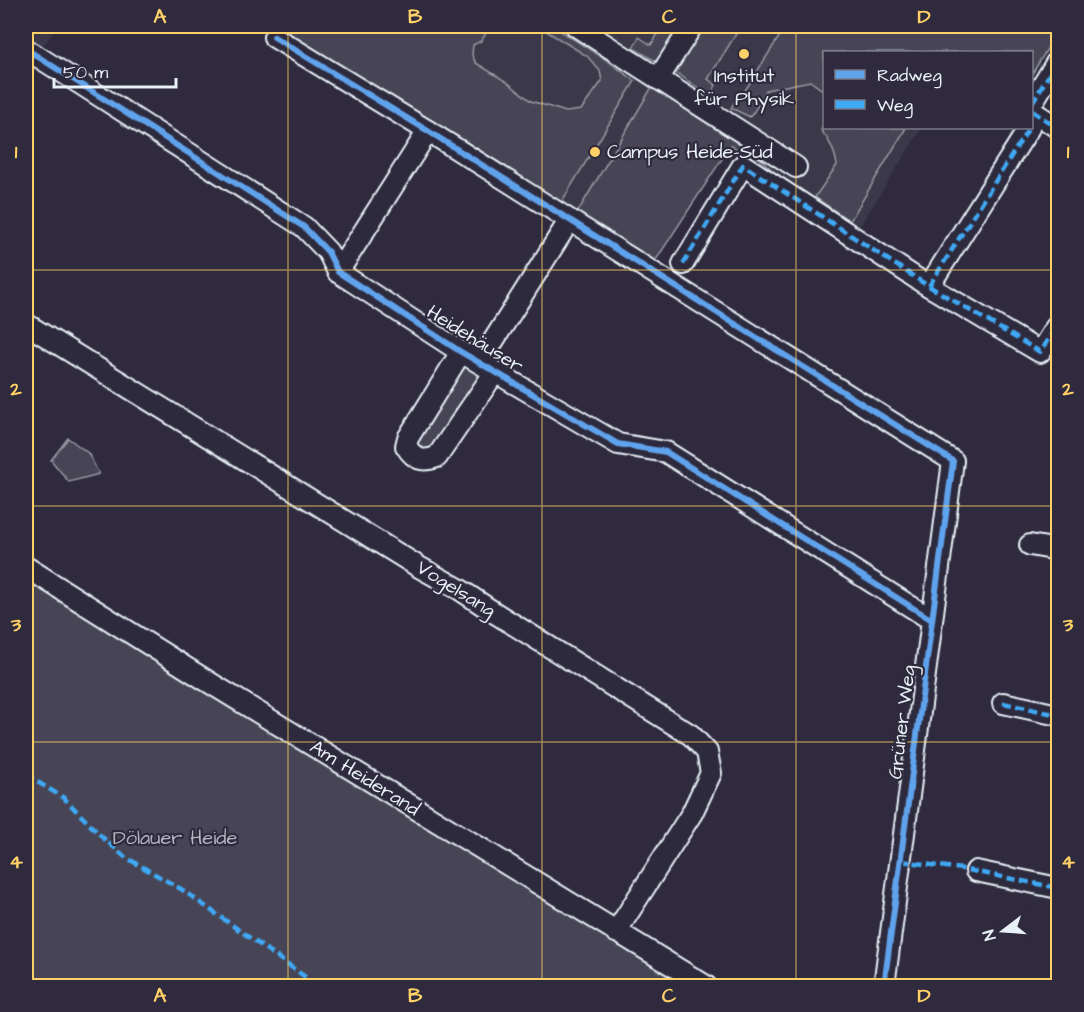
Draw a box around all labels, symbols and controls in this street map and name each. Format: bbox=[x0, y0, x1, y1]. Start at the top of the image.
text: A bbox=[154, 3, 167, 31]
text: B bbox=[408, 3, 423, 31]
text: C bbox=[662, 3, 677, 31]
text: D bbox=[918, 3, 931, 31]
marker: Institut für Physik bbox=[737, 47, 751, 61]
scale bar bbox=[54, 51, 176, 89]
legend bbox=[823, 51, 1033, 129]
text: 50 m bbox=[63, 60, 108, 85]
place label: Institut für Physik bbox=[694, 62, 794, 114]
text: Radweg bbox=[877, 63, 942, 89]
text: Weg bbox=[877, 93, 913, 119]
text: 1 bbox=[15, 138, 18, 166]
place label: Campus Heide-Süd bbox=[607, 138, 773, 166]
text: 1 bbox=[1067, 138, 1070, 166]
marker: Campus Heide-Süd bbox=[588, 145, 602, 159]
street label: Heidehäuser bbox=[421, 298, 529, 380]
text: 2 bbox=[9, 375, 22, 403]
text: 2 bbox=[1061, 375, 1074, 403]
street label: Vogelsang bbox=[410, 554, 501, 625]
text: 3 bbox=[10, 611, 22, 639]
text: 3 bbox=[1062, 611, 1074, 639]
street label: Grüner Weg bbox=[881, 663, 924, 781]
street label: Am Heiderand bbox=[305, 733, 425, 823]
park label: Dölauer Heide bbox=[113, 824, 237, 852]
text: 4 bbox=[9, 848, 23, 876]
text: 4 bbox=[1061, 848, 1075, 876]
north arrow bbox=[973, 901, 1033, 961]
text: N bbox=[978, 927, 1002, 943]
text: A bbox=[154, 982, 167, 1010]
text: B bbox=[408, 982, 423, 1010]
text: C bbox=[662, 982, 677, 1010]
text: D bbox=[918, 982, 931, 1010]

